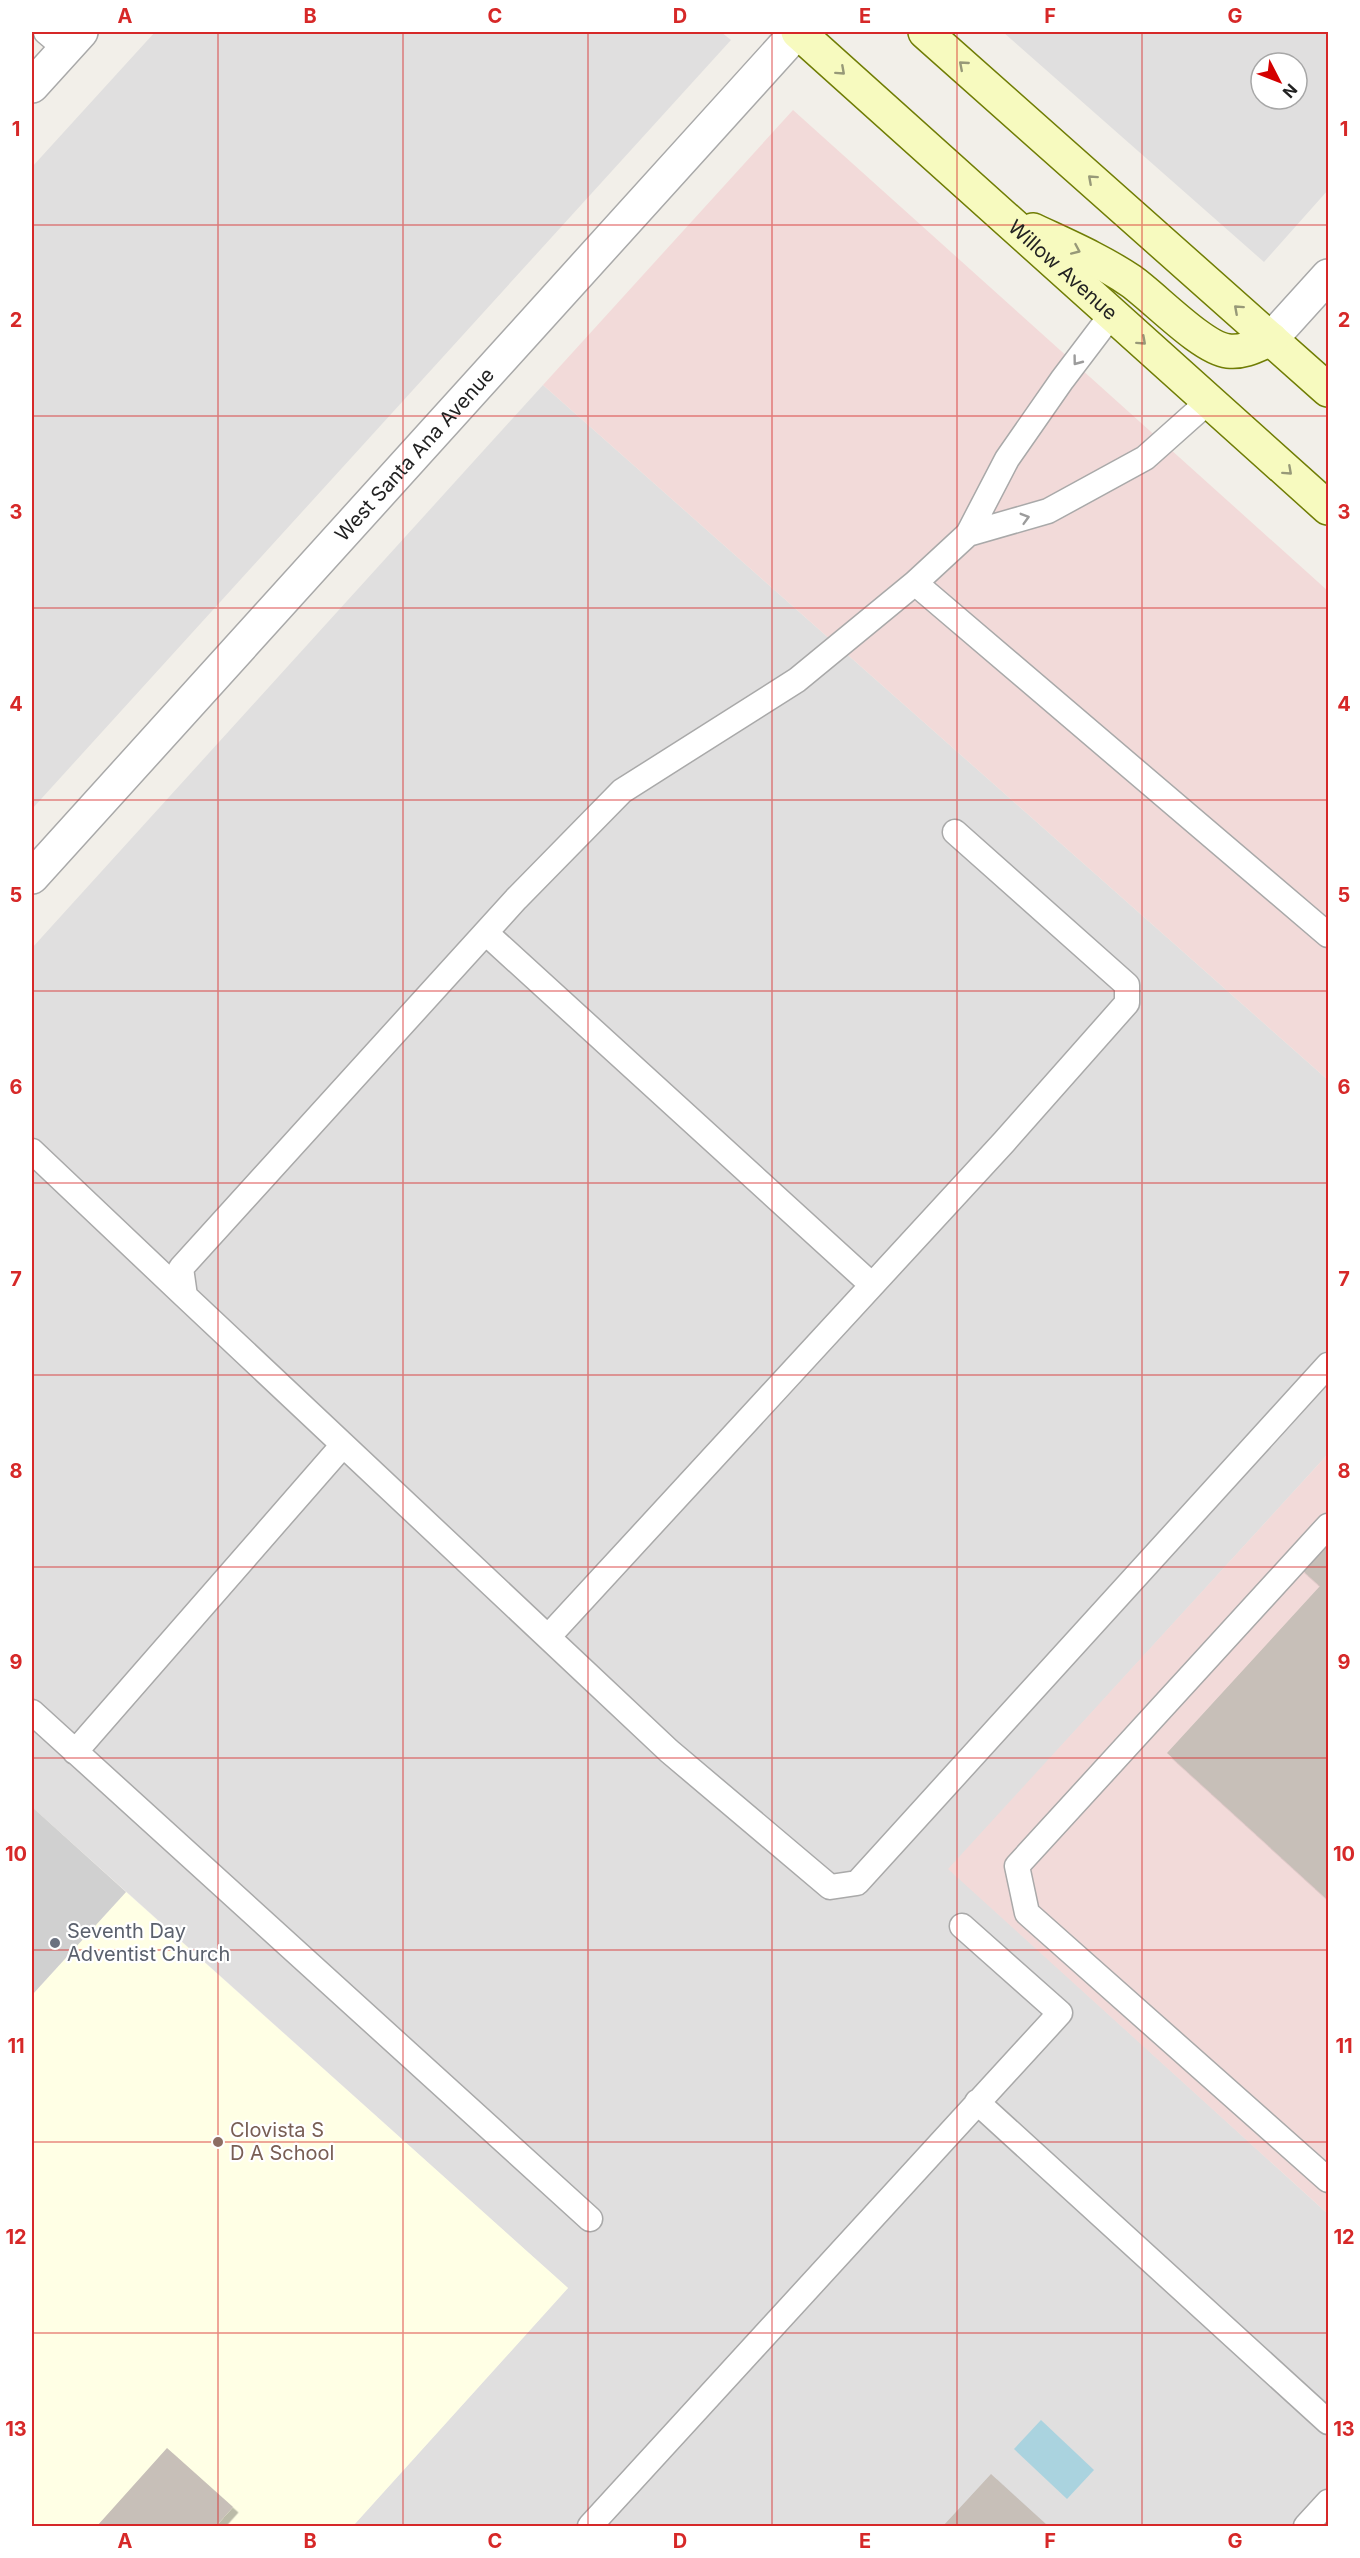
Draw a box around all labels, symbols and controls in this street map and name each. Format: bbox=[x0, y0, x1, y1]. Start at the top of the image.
text: A bbox=[118, 4, 133, 28]
text: B bbox=[303, 4, 317, 28]
text: C bbox=[488, 4, 502, 28]
text: D bbox=[673, 4, 687, 28]
text: E bbox=[859, 4, 871, 28]
text: F bbox=[1044, 4, 1056, 28]
text: G bbox=[1227, 4, 1243, 28]
north arrow bbox=[1249, 51, 1309, 111]
one-way arrow bbox=[960, 61, 970, 72]
one-way arrow bbox=[835, 64, 845, 75]
text: N bbox=[1279, 80, 1302, 102]
text: 1 bbox=[12, 117, 20, 141]
text: 1 bbox=[1340, 117, 1348, 141]
one-way arrow bbox=[1088, 175, 1099, 186]
street label: Willow Avenue bbox=[1003, 215, 1122, 325]
one-way arrow bbox=[1070, 243, 1081, 255]
one-way arrow bbox=[1234, 305, 1245, 316]
text: 2 bbox=[10, 308, 22, 332]
text: 2 bbox=[1338, 308, 1350, 332]
one-way arrow bbox=[1136, 334, 1147, 345]
one-way arrow bbox=[1073, 354, 1084, 365]
street label: West Santa Ana Avenue bbox=[330, 363, 499, 546]
one-way arrow bbox=[1281, 464, 1292, 475]
text: 3 bbox=[10, 500, 22, 524]
text: 3 bbox=[1338, 500, 1350, 524]
one-way arrow bbox=[1020, 512, 1030, 525]
text: 4 bbox=[9, 692, 23, 716]
text: 4 bbox=[1337, 692, 1351, 716]
text: 5 bbox=[10, 883, 22, 907]
text: 5 bbox=[1338, 883, 1350, 907]
text: 6 bbox=[10, 1075, 23, 1099]
text: 6 bbox=[1338, 1075, 1351, 1099]
text: 7 bbox=[10, 1267, 22, 1291]
text: 7 bbox=[1338, 1267, 1350, 1291]
text: 8 bbox=[9, 1459, 23, 1483]
text: 8 bbox=[1337, 1459, 1351, 1483]
text: 9 bbox=[10, 1650, 23, 1674]
text: 9 bbox=[1338, 1650, 1351, 1674]
text: 10 bbox=[5, 1842, 27, 1866]
text: 10 bbox=[1333, 1842, 1355, 1866]
place label: Seventh Day Adventist Church bbox=[67, 1919, 230, 1966]
marker: Seventh Day Adventist Church bbox=[48, 1936, 62, 1950]
text: 11 bbox=[7, 2034, 25, 2058]
text: 11 bbox=[1335, 2034, 1353, 2058]
place label: Clovista S D A School bbox=[230, 2118, 334, 2165]
marker: Clovista S D A School bbox=[211, 2135, 225, 2149]
text: 12 bbox=[5, 2225, 27, 2249]
text: 12 bbox=[1333, 2225, 1355, 2249]
text: 13 bbox=[5, 2417, 27, 2441]
text: 13 bbox=[1333, 2417, 1355, 2441]
text: A bbox=[118, 2529, 133, 2553]
text: B bbox=[303, 2529, 317, 2553]
text: C bbox=[488, 2529, 502, 2553]
text: D bbox=[673, 2529, 687, 2553]
text: E bbox=[859, 2529, 871, 2553]
text: F bbox=[1044, 2529, 1056, 2553]
text: G bbox=[1227, 2529, 1243, 2553]

